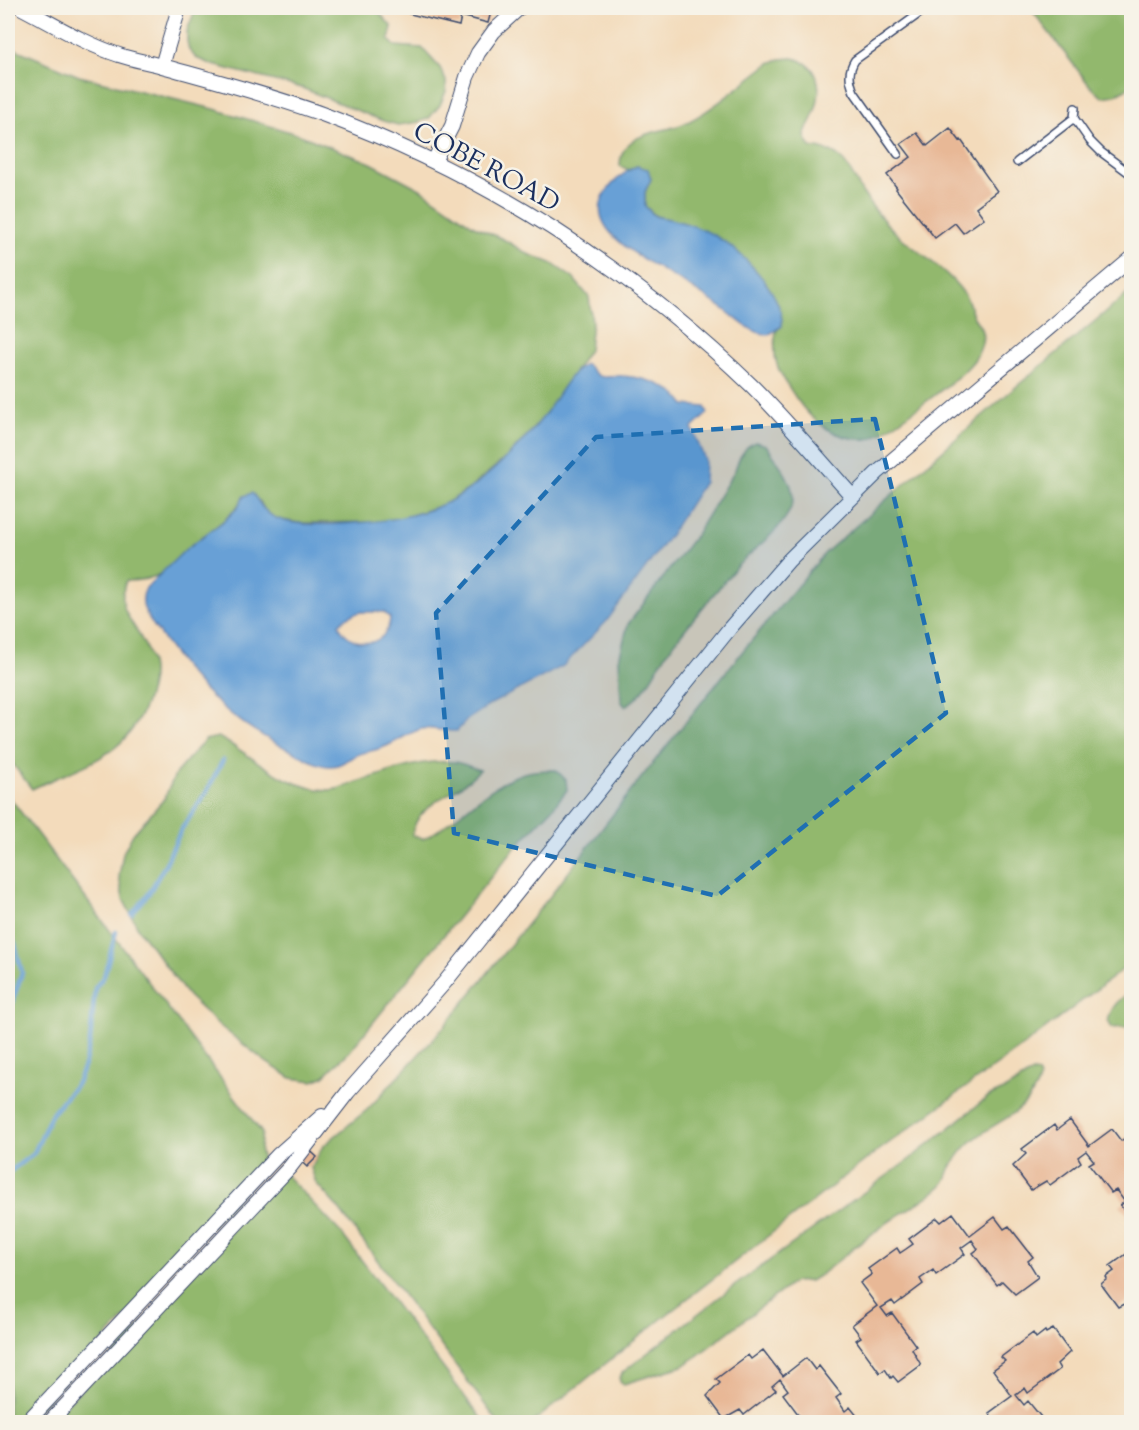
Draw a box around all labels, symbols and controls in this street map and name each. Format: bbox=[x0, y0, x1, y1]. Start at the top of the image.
street label: COBE ROAD bbox=[406, 114, 566, 222]

